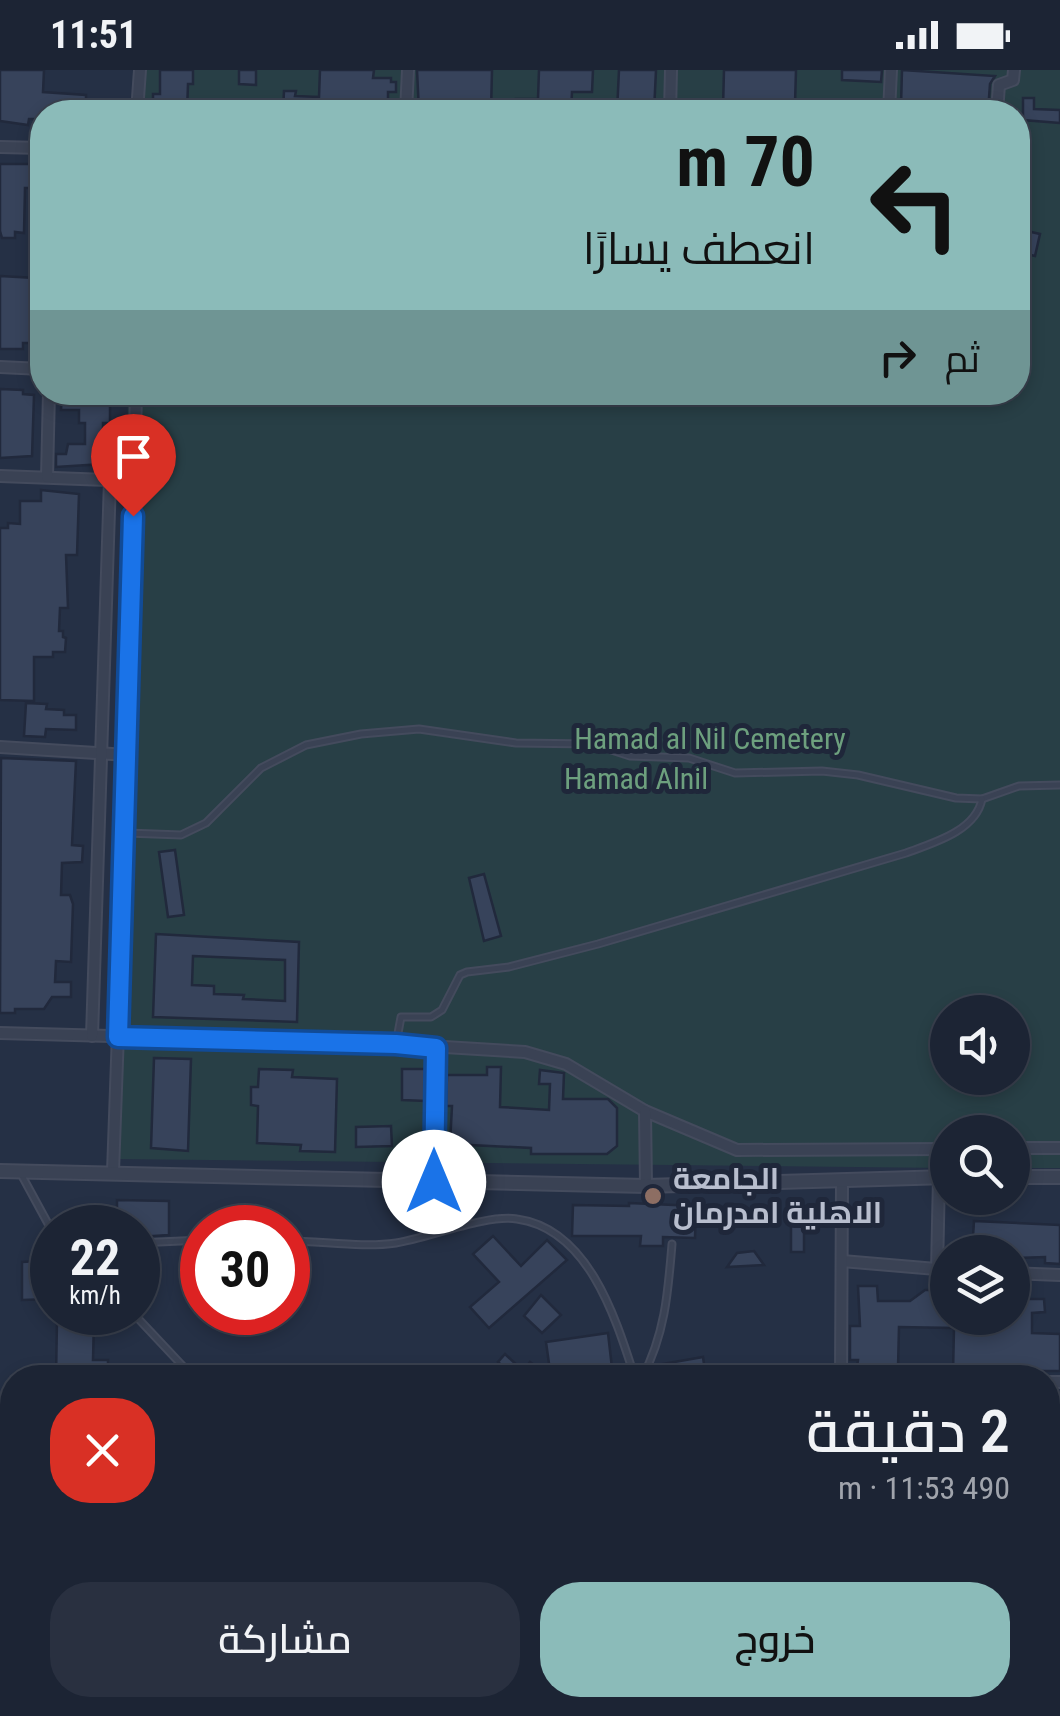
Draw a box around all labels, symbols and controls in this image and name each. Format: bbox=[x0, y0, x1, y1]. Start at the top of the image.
text: 11:51 bbox=[50, 13, 137, 57]
text: 70 m bbox=[676, 121, 815, 203]
icon: left bbox=[850, 140, 980, 270]
text: انعطف يسارًا bbox=[583, 222, 815, 275]
icon: right bbox=[870, 330, 925, 385]
text: ثم bbox=[945, 337, 980, 381]
pin bbox=[91, 414, 176, 517]
icon: arrive bbox=[106, 429, 161, 484]
park label: Hamad al Nil Cemetery bbox=[574, 721, 846, 756]
park label: Hamad Alnil bbox=[564, 761, 708, 796]
map controls bbox=[930, 995, 1030, 1335]
button: sound bbox=[930, 995, 1030, 1095]
button: search bbox=[930, 1115, 1030, 1215]
position arrow bbox=[382, 1130, 486, 1234]
place label: الجامعة الاهلية امدرمان bbox=[673, 1161, 882, 1230]
marker: الجامعة الاهلية امدرمان bbox=[642, 1185, 664, 1207]
speed limit sign: 30 bbox=[180, 1205, 310, 1335]
text: 22 bbox=[70, 1229, 120, 1287]
button: layers bbox=[930, 1235, 1030, 1335]
text: km/h bbox=[69, 1281, 121, 1310]
text: 2 دقيقة bbox=[806, 1396, 1010, 1467]
button: close bbox=[50, 1398, 155, 1503]
text: 490 m · 11:53 bbox=[838, 1469, 1010, 1507]
button: مشاركة bbox=[50, 1582, 520, 1697]
button: خروج bbox=[540, 1582, 1010, 1697]

